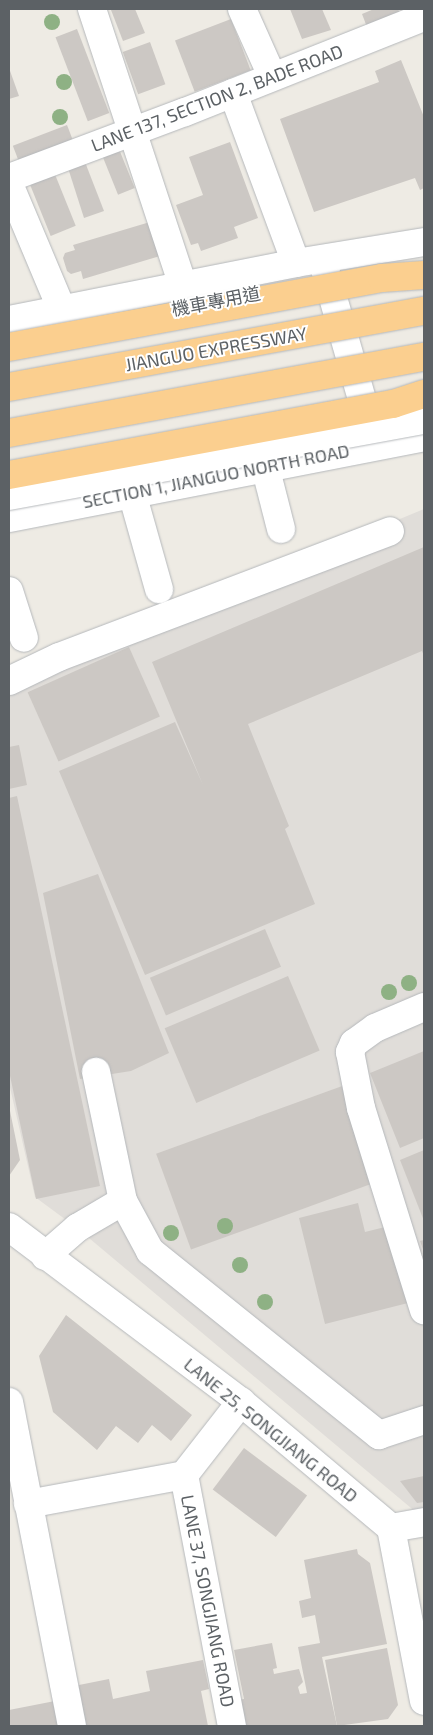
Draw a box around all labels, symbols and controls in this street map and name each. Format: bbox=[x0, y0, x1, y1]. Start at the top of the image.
street label: LANE 137, SECTION 2, BADE ROAD bbox=[88, 40, 346, 156]
street label: 機車專用道 bbox=[170, 282, 262, 320]
street label: JIANGUO EXPRESSWAY bbox=[123, 322, 309, 376]
street label: SECTION 1, JIANGUO NORTH ROAD bbox=[80, 439, 352, 513]
street label: LANE 25, SONGJIANG ROAD bbox=[180, 1353, 362, 1507]
street label: LANE 37, SONGJIANG ROAD bbox=[177, 1493, 239, 1709]

